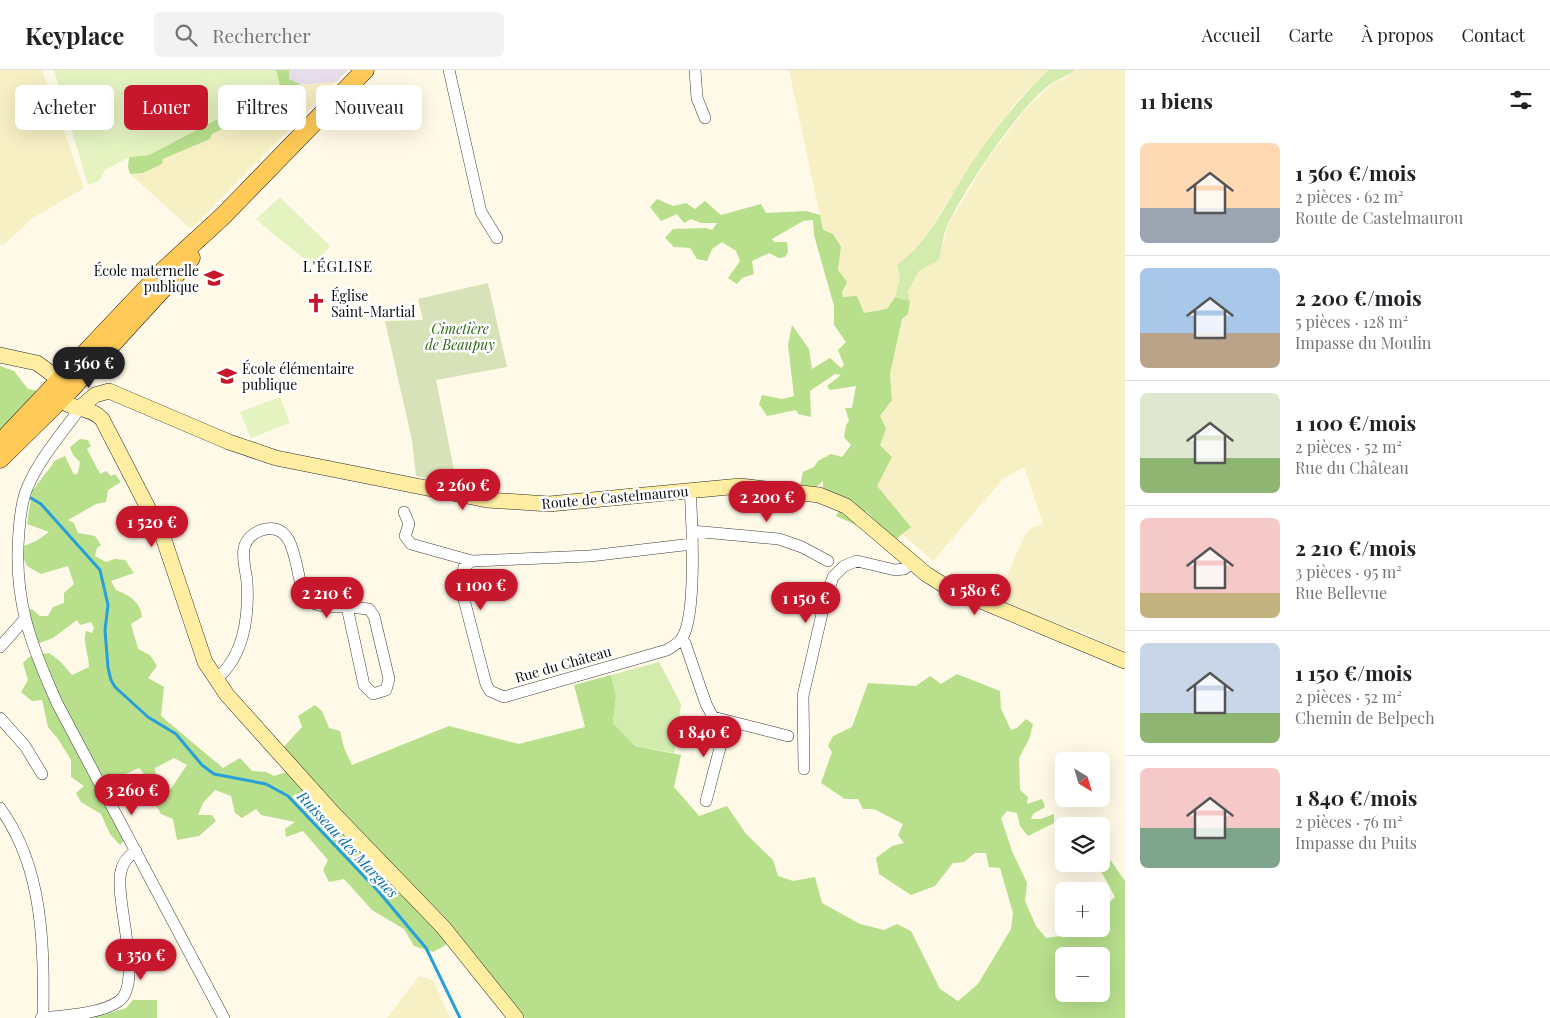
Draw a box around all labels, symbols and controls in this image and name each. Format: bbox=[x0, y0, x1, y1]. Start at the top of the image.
search box bbox=[154, 12, 504, 57]
text: Keyplace bbox=[25, 19, 124, 51]
icon: search bbox=[172, 21, 200, 49]
text: Rechercher bbox=[212, 22, 311, 48]
text: Accueil bbox=[1202, 23, 1261, 47]
text: Carte bbox=[1289, 23, 1333, 47]
text: À propos bbox=[1361, 23, 1434, 47]
text: Contact bbox=[1462, 23, 1525, 47]
chip: Acheter bbox=[15, 85, 114, 130]
chip: Louer bbox=[124, 85, 208, 130]
chip: Filtres bbox=[218, 85, 306, 130]
chip: Nouveau bbox=[316, 85, 422, 130]
text: 11 biens bbox=[1140, 86, 1213, 114]
icon: filters bbox=[1507, 86, 1535, 114]
text: 1 560 €/mois bbox=[1295, 158, 1416, 186]
icon: home bbox=[1180, 163, 1240, 223]
text: 2 pièces · 62 m² bbox=[1295, 186, 1403, 207]
text: Route de Castelmaurou bbox=[1295, 207, 1463, 228]
district label: L'ÉGLISE bbox=[303, 256, 373, 276]
place label: École maternelle publique bbox=[94, 261, 199, 296]
school or university icon: École maternelle publique bbox=[203, 267, 225, 289]
text: 2 200 €/mois bbox=[1295, 283, 1422, 311]
place label: Église Saint-Martial bbox=[331, 286, 415, 321]
icon: home bbox=[1180, 288, 1240, 348]
church icon: Église Saint-Martial bbox=[305, 292, 327, 314]
text: 5 pièces · 128 m² bbox=[1295, 311, 1408, 332]
park label: Cimetière de Beaupuy bbox=[425, 319, 495, 354]
text: Impasse du Moulin bbox=[1295, 332, 1431, 353]
pin: 1 560 € bbox=[43, 346, 135, 389]
text: 1 560 € bbox=[64, 352, 114, 373]
place label: École élémentaire publique bbox=[242, 359, 354, 394]
school or university icon: École élémentaire publique bbox=[216, 365, 238, 387]
text: 1 100 €/mois bbox=[1295, 408, 1416, 436]
icon: home bbox=[1180, 413, 1240, 473]
text: 2 pièces · 52 m² bbox=[1295, 436, 1402, 457]
text: Rue du Château bbox=[1295, 457, 1409, 478]
pin: 2 260 € bbox=[417, 468, 509, 511]
text: 2 260 € bbox=[436, 474, 490, 495]
pin: 2 200 € bbox=[721, 480, 813, 523]
street label: Route de Castelmaurou bbox=[541, 481, 689, 513]
text: 2 200 € bbox=[740, 486, 794, 507]
pin: 1 520 € bbox=[106, 506, 198, 548]
text: 1 520 € bbox=[127, 511, 177, 532]
text: 2 210 €/mois bbox=[1295, 533, 1416, 561]
icon: home bbox=[1180, 538, 1240, 598]
text: 3 pièces · 95 m² bbox=[1295, 561, 1402, 582]
pin: 1 100 € bbox=[435, 568, 527, 611]
text: 1 100 € bbox=[456, 574, 506, 595]
pin: 1 580 € bbox=[929, 574, 1021, 616]
pin: 2 210 € bbox=[281, 576, 373, 619]
text: 1 580 € bbox=[950, 579, 1000, 600]
text: 2 210 € bbox=[302, 582, 352, 603]
pin: 1 150 € bbox=[760, 582, 852, 624]
text: Rue Bellevue bbox=[1295, 582, 1387, 603]
text: 1 150 € bbox=[782, 587, 830, 608]
street label: Rue du Château bbox=[513, 641, 613, 687]
text: 1 150 €/mois bbox=[1295, 658, 1412, 686]
icon: home bbox=[1180, 663, 1240, 723]
text: 2 pièces · 52 m² bbox=[1295, 686, 1402, 707]
text: Chemin de Belpech bbox=[1295, 707, 1435, 728]
pin: 1 840 € bbox=[658, 716, 750, 758]
text: 1 840 € bbox=[678, 721, 730, 742]
north arrow bbox=[1055, 752, 1110, 808]
map controls bbox=[1055, 752, 1110, 1002]
pin: 3 260 € bbox=[86, 774, 178, 816]
text: 3 260 € bbox=[106, 779, 158, 800]
text: 1 840 €/mois bbox=[1295, 783, 1418, 811]
water label: Ruisseau des Margues bbox=[292, 785, 403, 902]
icon: home bbox=[1180, 788, 1240, 848]
text: 2 pièces · 76 m² bbox=[1295, 811, 1402, 832]
button: layers bbox=[1055, 817, 1110, 872]
text: Impasse du Puits bbox=[1295, 832, 1417, 853]
button: + bbox=[1055, 882, 1110, 937]
pin: 1 350 € bbox=[95, 938, 187, 981]
text: 1 350 € bbox=[116, 944, 166, 965]
button: − bbox=[1055, 947, 1110, 1002]

